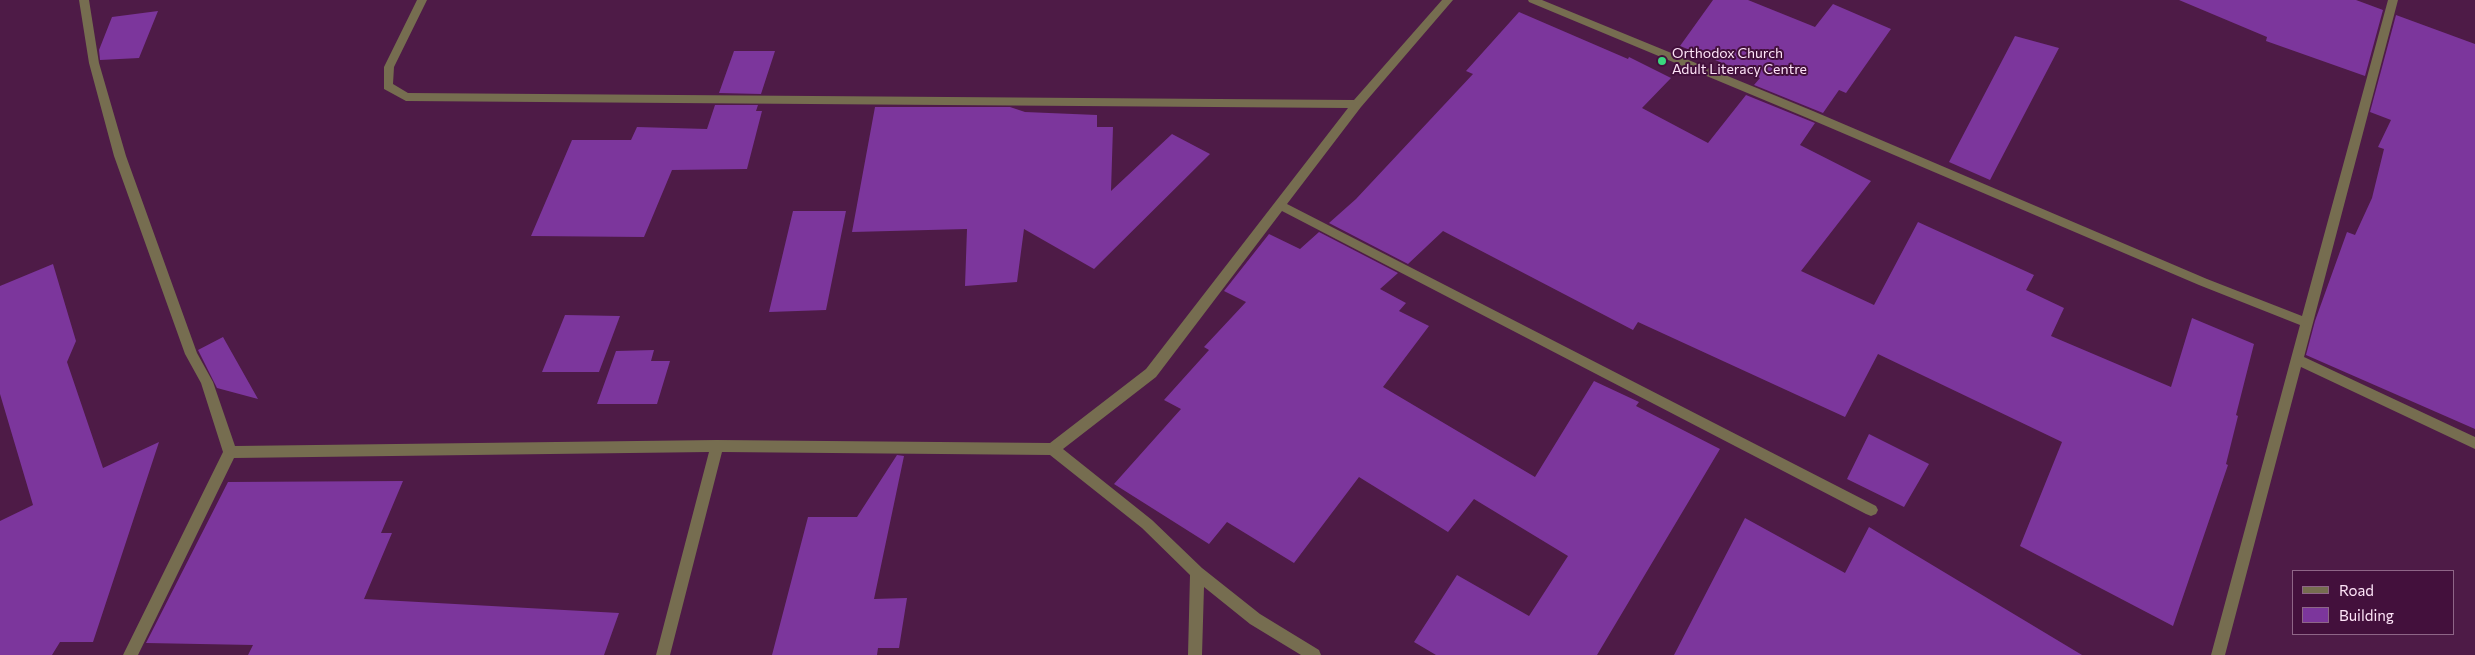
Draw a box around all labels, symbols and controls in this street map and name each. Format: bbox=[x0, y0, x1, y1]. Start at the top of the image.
place label: Orthodox Church Adult Literacy Centre bbox=[1672, 45, 1807, 78]
marker: Orthodox Church Adult Literacy Centre bbox=[1656, 55, 1668, 67]
legend bbox=[2292, 570, 2455, 635]
text: Road bbox=[2339, 581, 2374, 599]
text: Building bbox=[2339, 606, 2394, 624]

